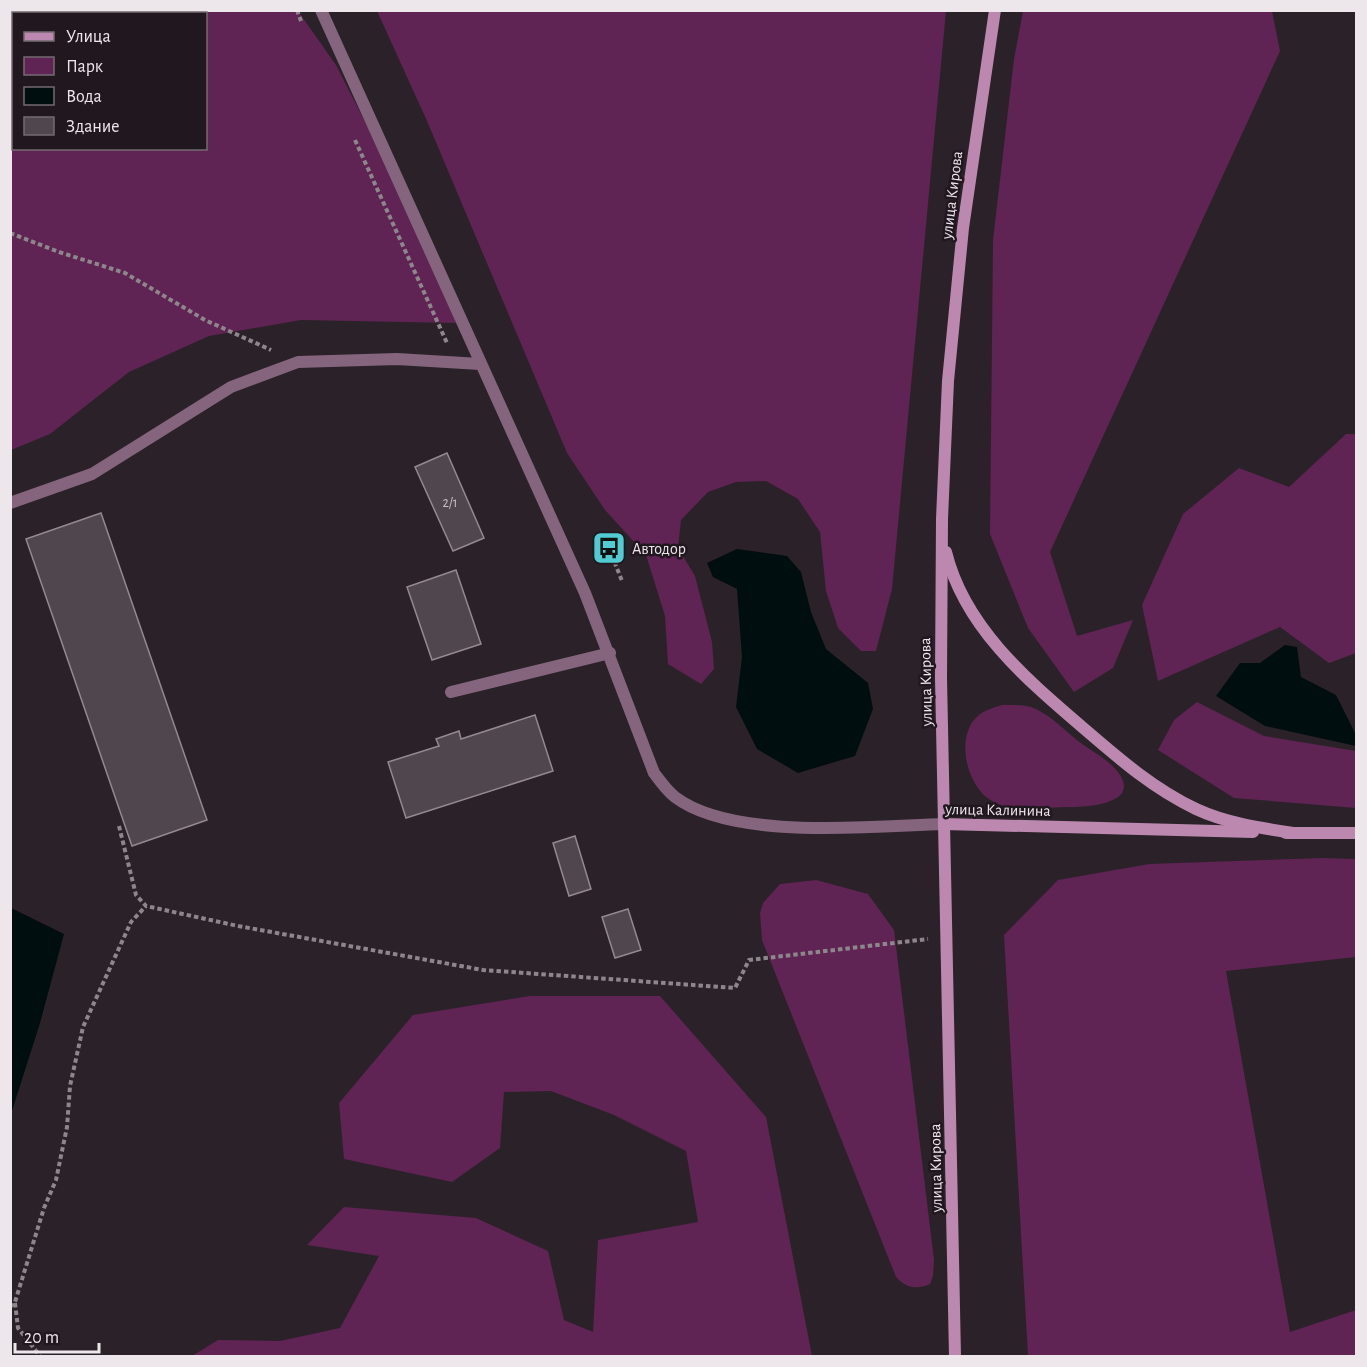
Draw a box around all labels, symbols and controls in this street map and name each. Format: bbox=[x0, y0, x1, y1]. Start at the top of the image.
legend bbox=[12, 12, 207, 150]
text: Улица bbox=[66, 28, 111, 46]
text: Парк bbox=[66, 58, 104, 76]
text: Вода bbox=[66, 88, 102, 106]
text: Здание bbox=[66, 118, 120, 136]
street label: улица Кирова bbox=[939, 150, 966, 241]
house number: 2/1 bbox=[442, 496, 458, 510]
bus stop icon: Автодор bbox=[591, 530, 627, 566]
place label: Автодор bbox=[632, 541, 686, 557]
street label: улица Кирова bbox=[917, 637, 936, 728]
street label: улица Калинина bbox=[944, 801, 1051, 820]
street label: улица Кирова bbox=[927, 1123, 946, 1214]
scale bar bbox=[15, 1316, 99, 1354]
text: 20 m bbox=[24, 1329, 59, 1347]

